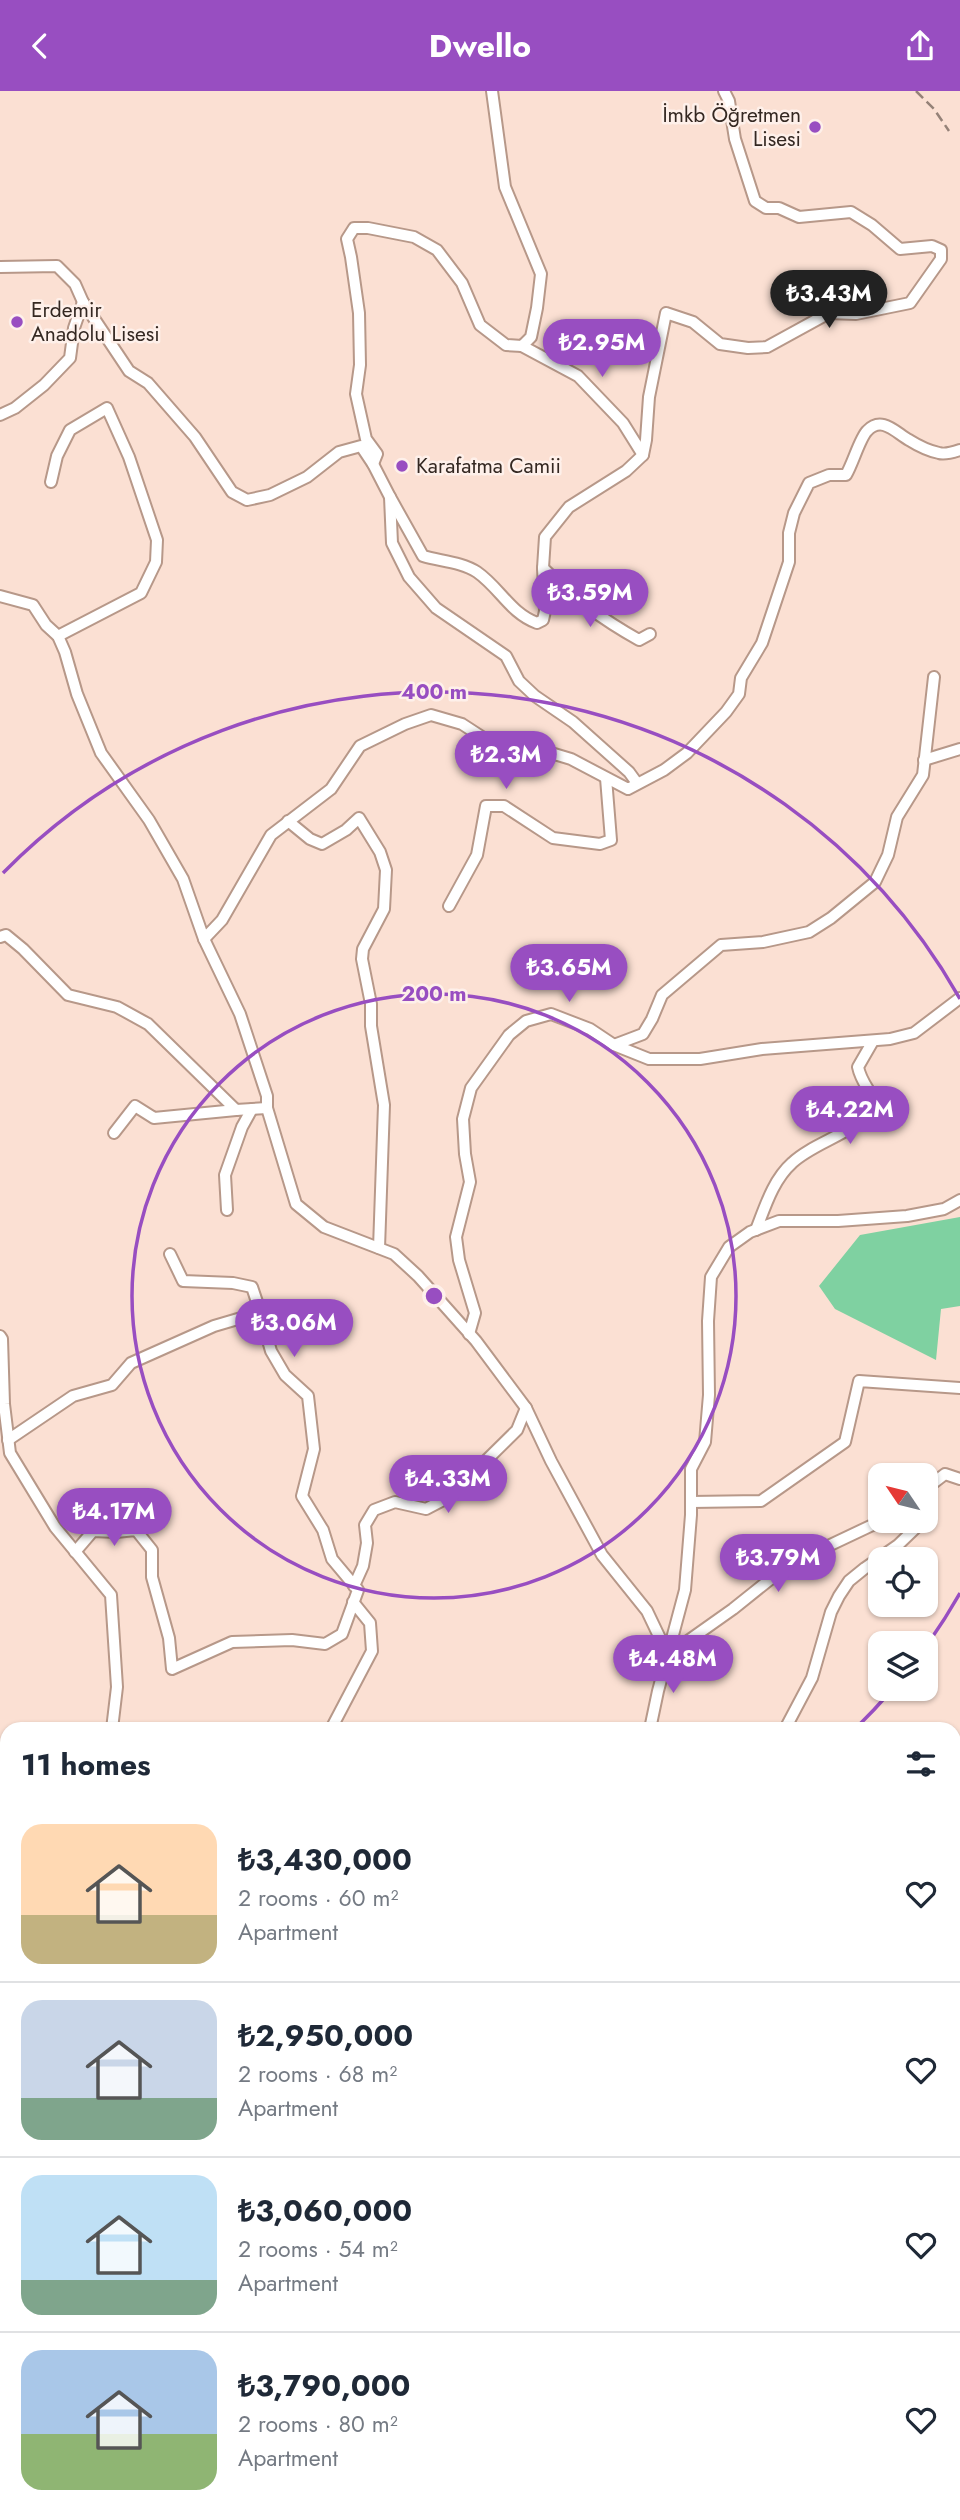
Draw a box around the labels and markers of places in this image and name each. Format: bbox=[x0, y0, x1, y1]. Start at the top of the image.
place label: İmkb Öğretmen Lisesi bbox=[662, 100, 801, 154]
marker: İmkb Öğretmen Lisesi bbox=[807, 119, 823, 135]
pin: ₺3.43M bbox=[772, 271, 886, 330]
place label: Erdemir Anadolu Lisesi bbox=[31, 295, 160, 349]
marker: Erdemir Anadolu Lisesi bbox=[9, 314, 25, 330]
pin: ₺2.95M bbox=[545, 320, 659, 379]
place label: Karafatma Camii bbox=[416, 451, 561, 481]
marker: Karafatma Camii bbox=[394, 458, 410, 474]
pin: ₺3.59M bbox=[533, 569, 647, 629]
pin: ₺2.3M bbox=[457, 731, 555, 791]
pin: ₺3.65M bbox=[512, 944, 626, 1004]
pin: ₺4.22M bbox=[793, 1087, 907, 1146]
centre of rings bbox=[422, 1284, 446, 1308]
pin: ₺3.06M bbox=[237, 1299, 351, 1359]
pin: ₺4.33M bbox=[391, 1455, 505, 1515]
pin: ₺4.17M bbox=[57, 1489, 171, 1548]
pin: ₺3.79M bbox=[721, 1535, 835, 1594]
pin: ₺4.48M bbox=[616, 1635, 730, 1695]

